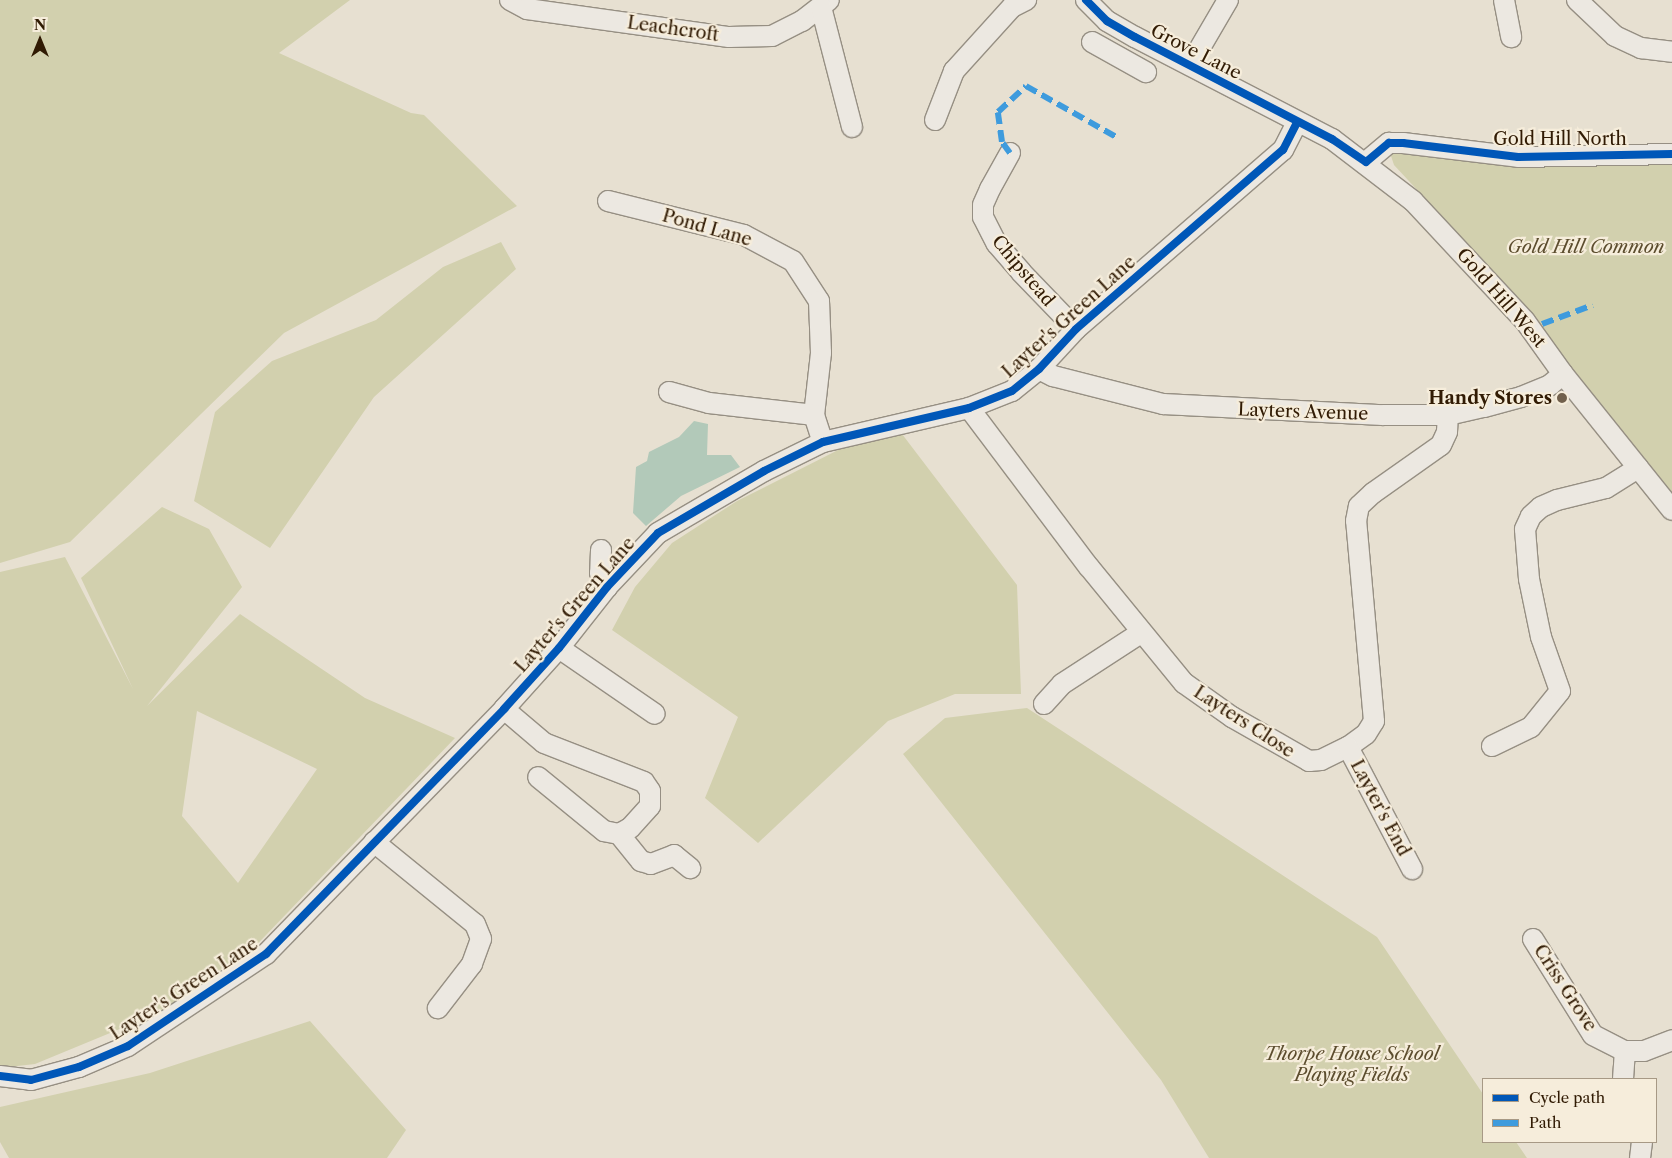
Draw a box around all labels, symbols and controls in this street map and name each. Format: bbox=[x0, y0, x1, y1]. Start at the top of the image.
street label: Leachcroft bbox=[626, 12, 720, 46]
north arrow bbox=[15, 15, 65, 65]
text: N bbox=[34, 16, 46, 34]
street label: Grove Lane bbox=[1147, 20, 1245, 84]
street label: Gold Hill North bbox=[1493, 128, 1627, 150]
street label: Pond Lane bbox=[660, 205, 754, 251]
street label: Chipstead bbox=[987, 231, 1059, 311]
park label: Gold Hill Common bbox=[1508, 236, 1664, 258]
street label: Gold Hill West bbox=[1452, 244, 1550, 352]
street label: Layter's Green Lane bbox=[998, 251, 1140, 383]
place label: Handy Stores bbox=[1428, 387, 1552, 409]
marker: Handy Stores bbox=[1556, 392, 1568, 404]
street label: Layters Avenue bbox=[1237, 399, 1369, 425]
street label: Layter's Green Lane bbox=[510, 533, 640, 677]
street label: Layters Close bbox=[1190, 681, 1298, 763]
street label: Layter's End bbox=[1346, 756, 1414, 860]
street label: Layter's Green Lane bbox=[106, 933, 262, 1045]
street label: Criss Grove bbox=[1529, 941, 1601, 1035]
park label: Thorpe House School Playing Fields bbox=[1265, 1044, 1439, 1086]
legend bbox=[1482, 1078, 1657, 1143]
text: Cycle path bbox=[1529, 1088, 1605, 1107]
text: Path bbox=[1529, 1113, 1561, 1132]

